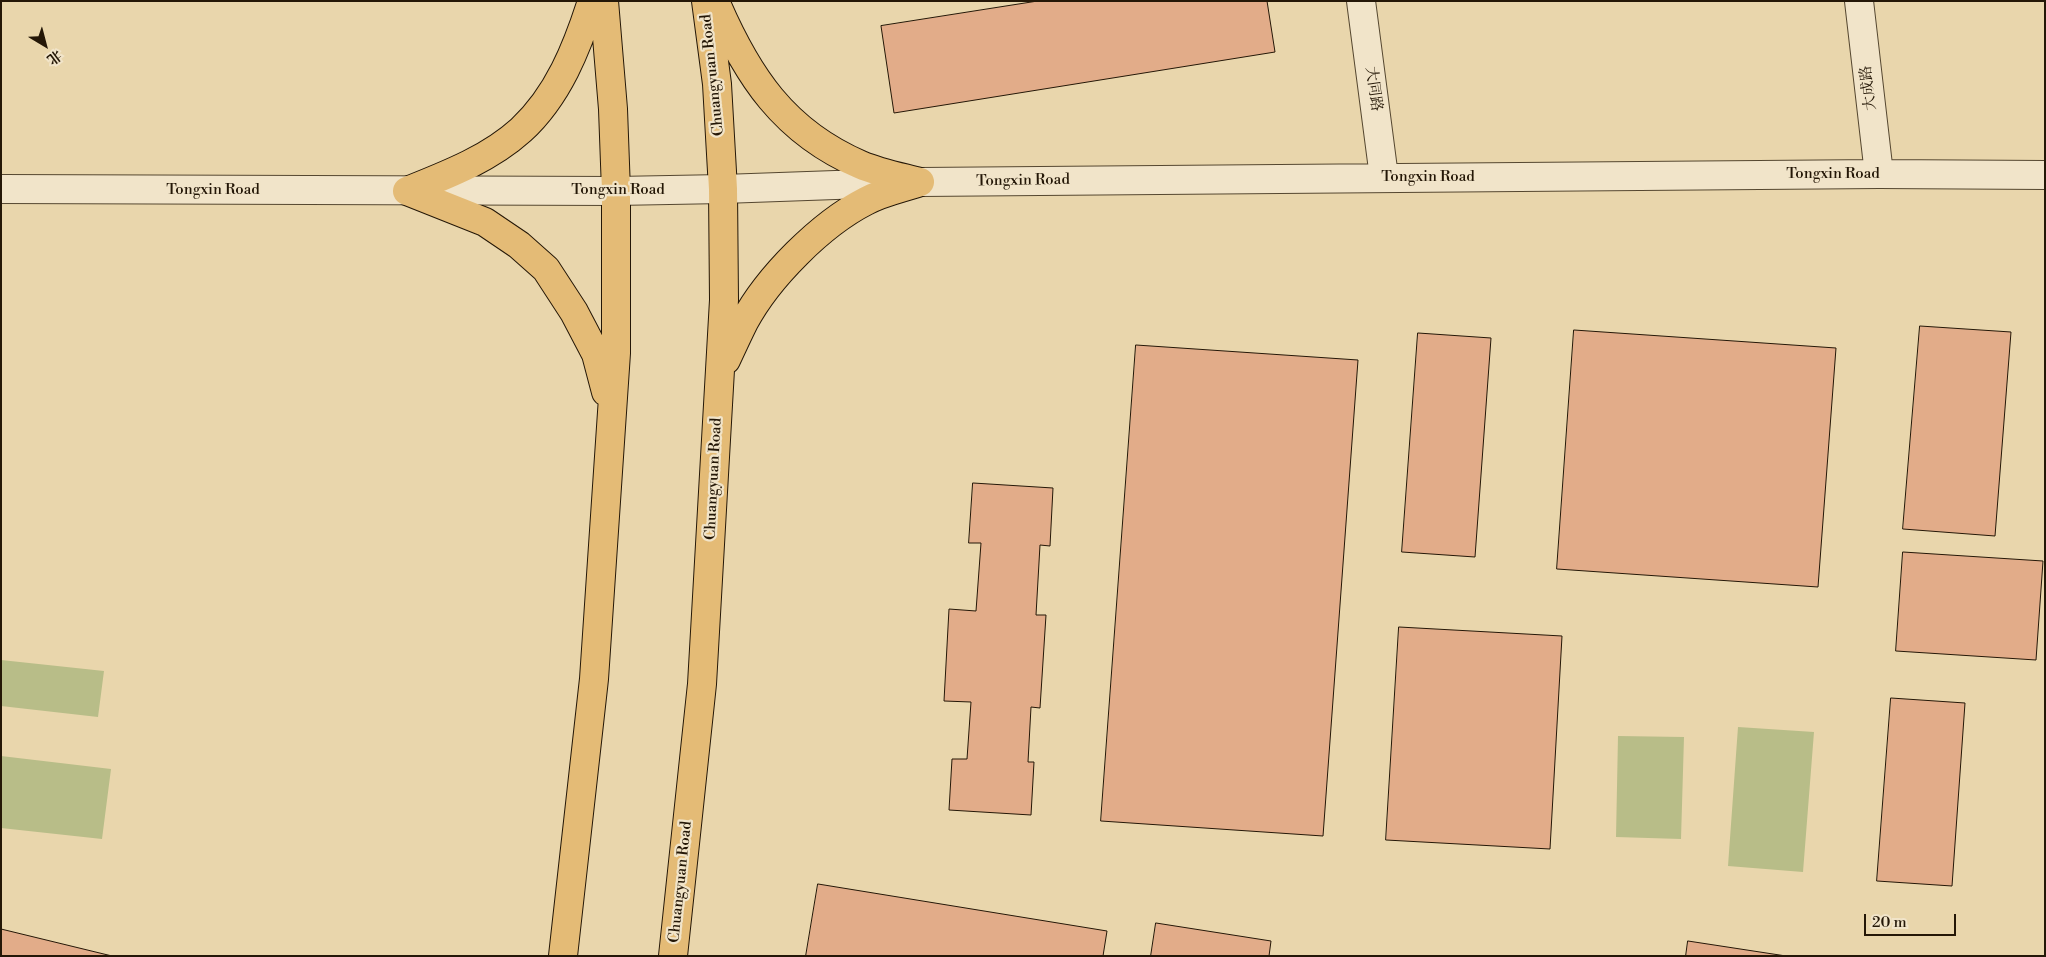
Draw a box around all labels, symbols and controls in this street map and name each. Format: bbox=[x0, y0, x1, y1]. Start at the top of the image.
street label: Chuangyuan Road bbox=[698, 13, 728, 137]
north arrow bbox=[20, 20, 70, 70]
text: 北 bbox=[43, 46, 65, 68]
street label: 大同路 bbox=[1361, 65, 1385, 113]
street label: 大成路 bbox=[1857, 65, 1881, 111]
street label: Tongxin Road bbox=[1786, 165, 1880, 183]
street label: Tongxin Road bbox=[1381, 168, 1475, 186]
street label: Tongxin Road bbox=[976, 171, 1070, 191]
street label: Tongxin Road bbox=[166, 181, 260, 199]
street label: Tongxin Road bbox=[571, 181, 665, 199]
street label: Chuangyuan Road bbox=[702, 417, 726, 541]
street label: Chuangyuan Road bbox=[666, 820, 696, 944]
scale bar bbox=[1866, 904, 1958, 936]
text: 20 m bbox=[1872, 913, 1907, 932]

